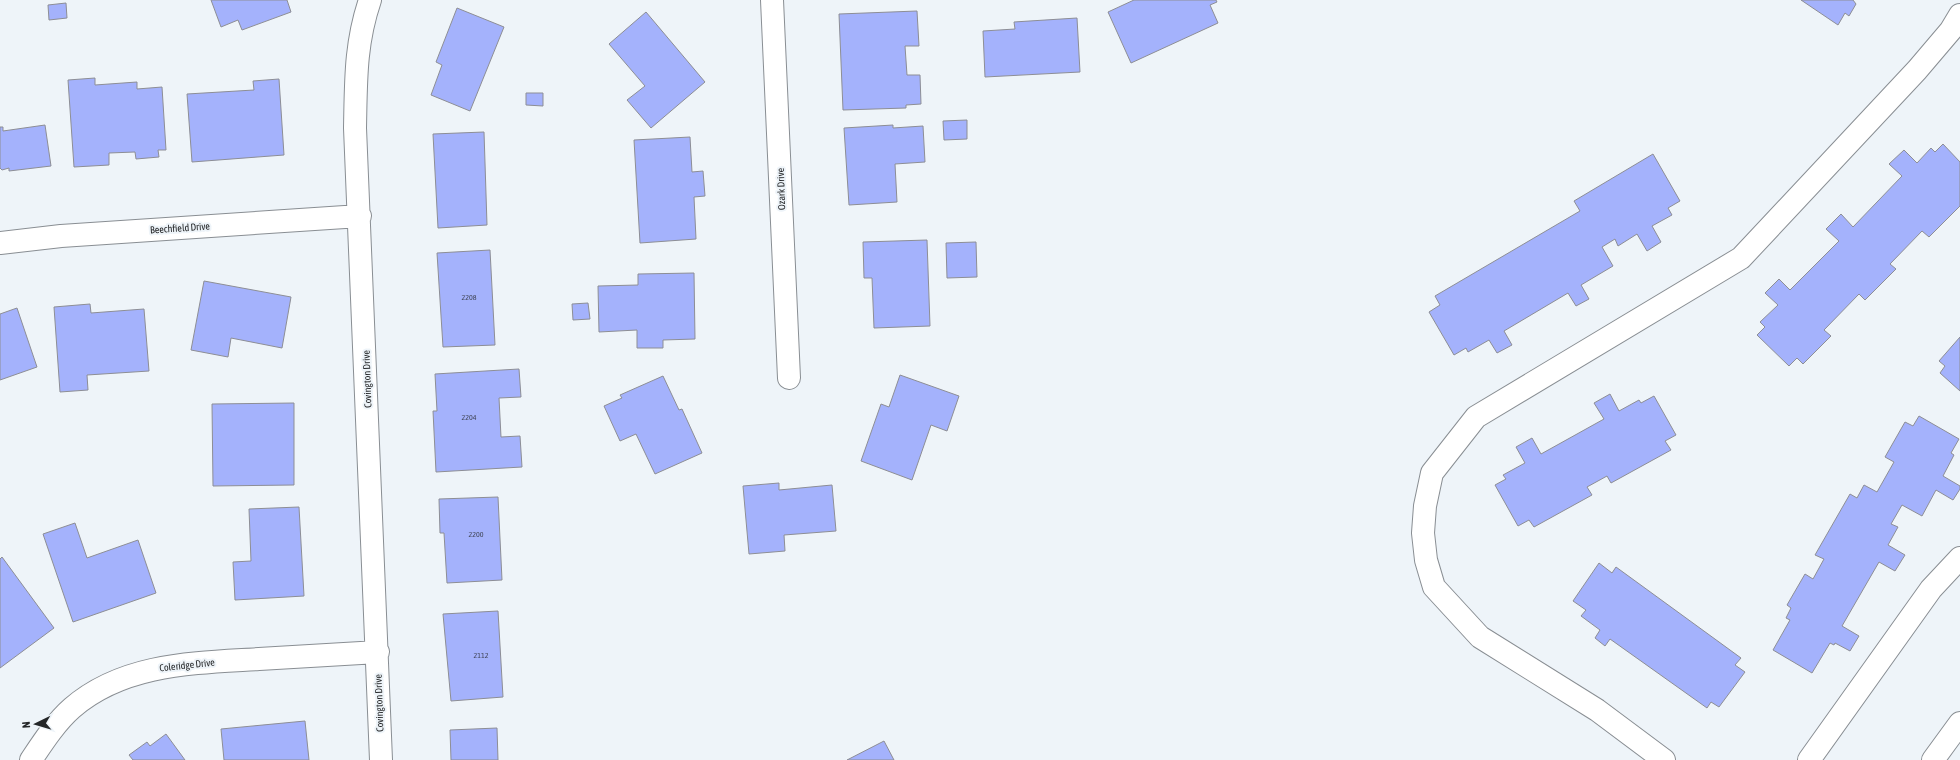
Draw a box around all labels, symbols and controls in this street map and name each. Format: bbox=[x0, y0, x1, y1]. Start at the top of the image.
street label: Ozark Drive bbox=[775, 167, 787, 210]
street label: Beechfield Drive bbox=[150, 220, 211, 236]
house number: 2208 bbox=[461, 293, 477, 302]
street label: Covington Drive bbox=[360, 349, 374, 408]
house number: 2204 bbox=[461, 413, 477, 422]
house number: 2200 bbox=[468, 530, 484, 539]
house number: 2112 bbox=[473, 651, 489, 660]
street label: Coleridge Drive bbox=[159, 657, 216, 673]
street label: Covington Drive bbox=[372, 673, 386, 732]
north arrow bbox=[16, 704, 56, 744]
text: N bbox=[20, 721, 32, 729]

